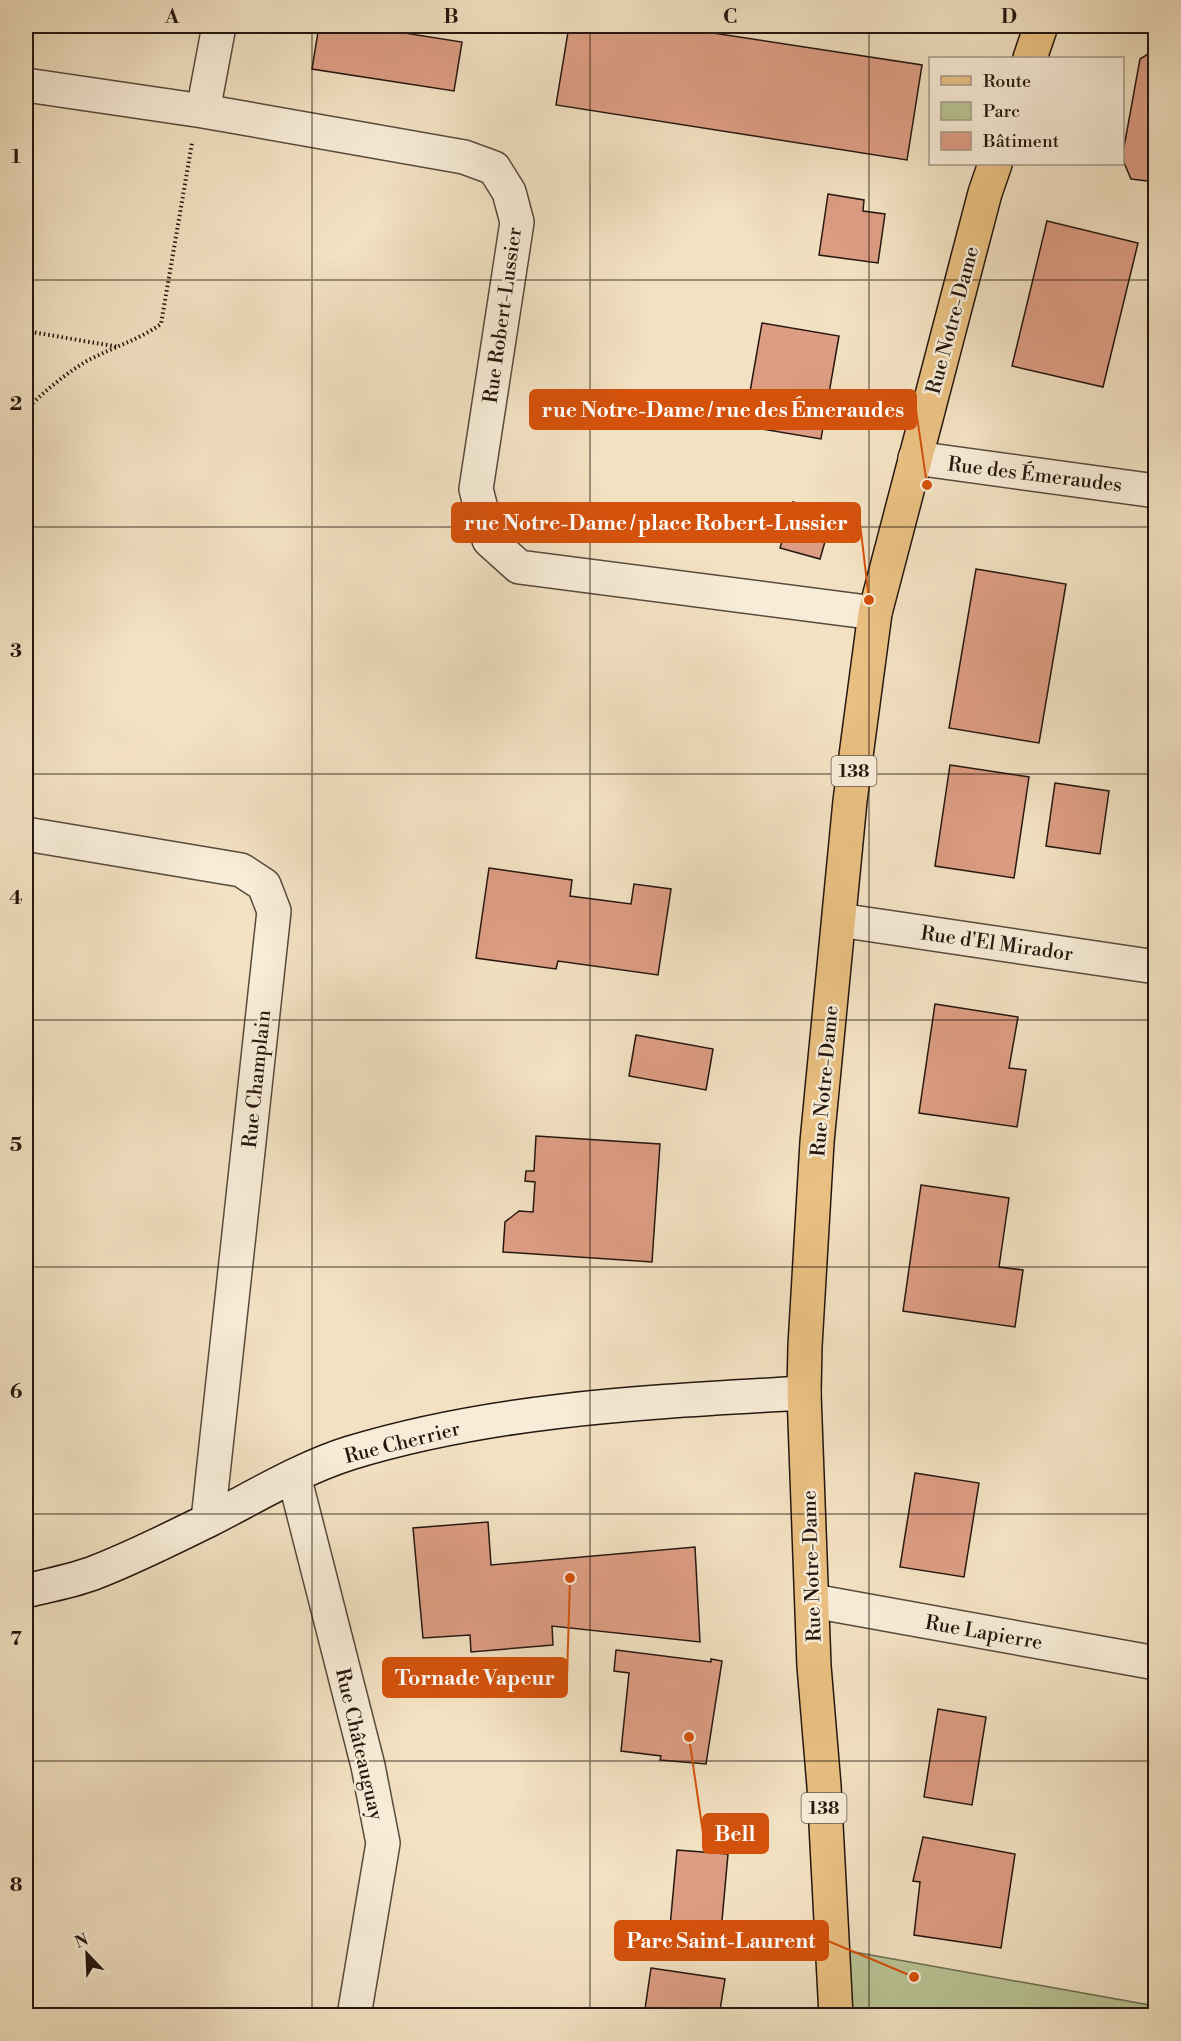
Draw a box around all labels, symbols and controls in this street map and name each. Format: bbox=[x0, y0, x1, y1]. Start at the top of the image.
text: A bbox=[164, 5, 180, 30]
text: B bbox=[443, 5, 459, 30]
text: C bbox=[723, 5, 737, 30]
text: D bbox=[1001, 5, 1017, 30]
legend bbox=[929, 57, 1124, 165]
text: Route bbox=[983, 70, 1031, 93]
text: Parc bbox=[983, 100, 1020, 123]
text: Bâtiment bbox=[982, 130, 1060, 153]
text: 1 bbox=[11, 145, 21, 170]
street label: Rue Robert-Lussier bbox=[479, 225, 528, 405]
street label: Rue Notre-Dame bbox=[922, 244, 985, 397]
callout: rue Notre-Dame / rue des Émeraudes bbox=[530, 390, 916, 429]
text: 2 bbox=[10, 392, 22, 417]
text: rue Notre-Dame / rue des Émeraudes bbox=[542, 396, 904, 424]
street label: Rue des Émeraudes bbox=[946, 451, 1124, 499]
callout: rue Notre-Dame / place Robert-Lussier bbox=[452, 503, 860, 542]
text: rue Notre-Dame / place Robert-Lussier bbox=[464, 511, 848, 537]
text: 3 bbox=[10, 639, 22, 664]
road number: 138 bbox=[832, 756, 876, 786]
text: 4 bbox=[9, 886, 23, 911]
street label: Rue d'El Mirador bbox=[919, 921, 1075, 968]
street label: Rue Notre-Dame bbox=[806, 1004, 845, 1158]
street label: Rue Champlain bbox=[238, 1009, 277, 1149]
text: 5 bbox=[10, 1133, 22, 1158]
text: 6 bbox=[10, 1380, 23, 1405]
street label: Rue Cherrier bbox=[342, 1417, 463, 1470]
street label: Rue Notre-Dame bbox=[797, 1490, 828, 1642]
street label: Rue Lapierre bbox=[923, 1611, 1044, 1656]
text: 7 bbox=[10, 1627, 22, 1652]
callout: Tornade Vapeur bbox=[383, 1658, 567, 1697]
street label: Rue Châteauguay bbox=[329, 1666, 388, 1823]
text: Tornade Vapeur bbox=[395, 1666, 555, 1692]
road number: 138 bbox=[802, 1793, 846, 1823]
callout: Bell bbox=[703, 1814, 768, 1853]
text: Bell bbox=[715, 1822, 756, 1848]
text: 8 bbox=[10, 1873, 23, 1898]
callout: Parc Saint-Laurent bbox=[615, 1921, 828, 1960]
north arrow bbox=[57, 1924, 117, 1984]
text: N bbox=[72, 1929, 92, 1953]
text: Parc Saint-Laurent bbox=[626, 1929, 816, 1955]

